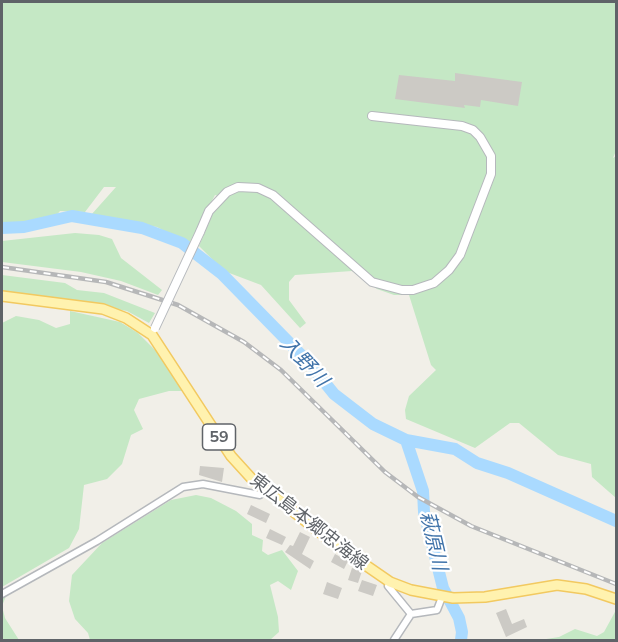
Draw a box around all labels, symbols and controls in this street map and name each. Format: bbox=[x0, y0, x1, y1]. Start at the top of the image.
water label: 入野川 bbox=[275, 332, 333, 392]
road number: 59 bbox=[202, 424, 236, 450]
street label: 東広島本郷忠海線 bbox=[246, 469, 372, 575]
water label: 萩原川 bbox=[415, 509, 451, 573]

